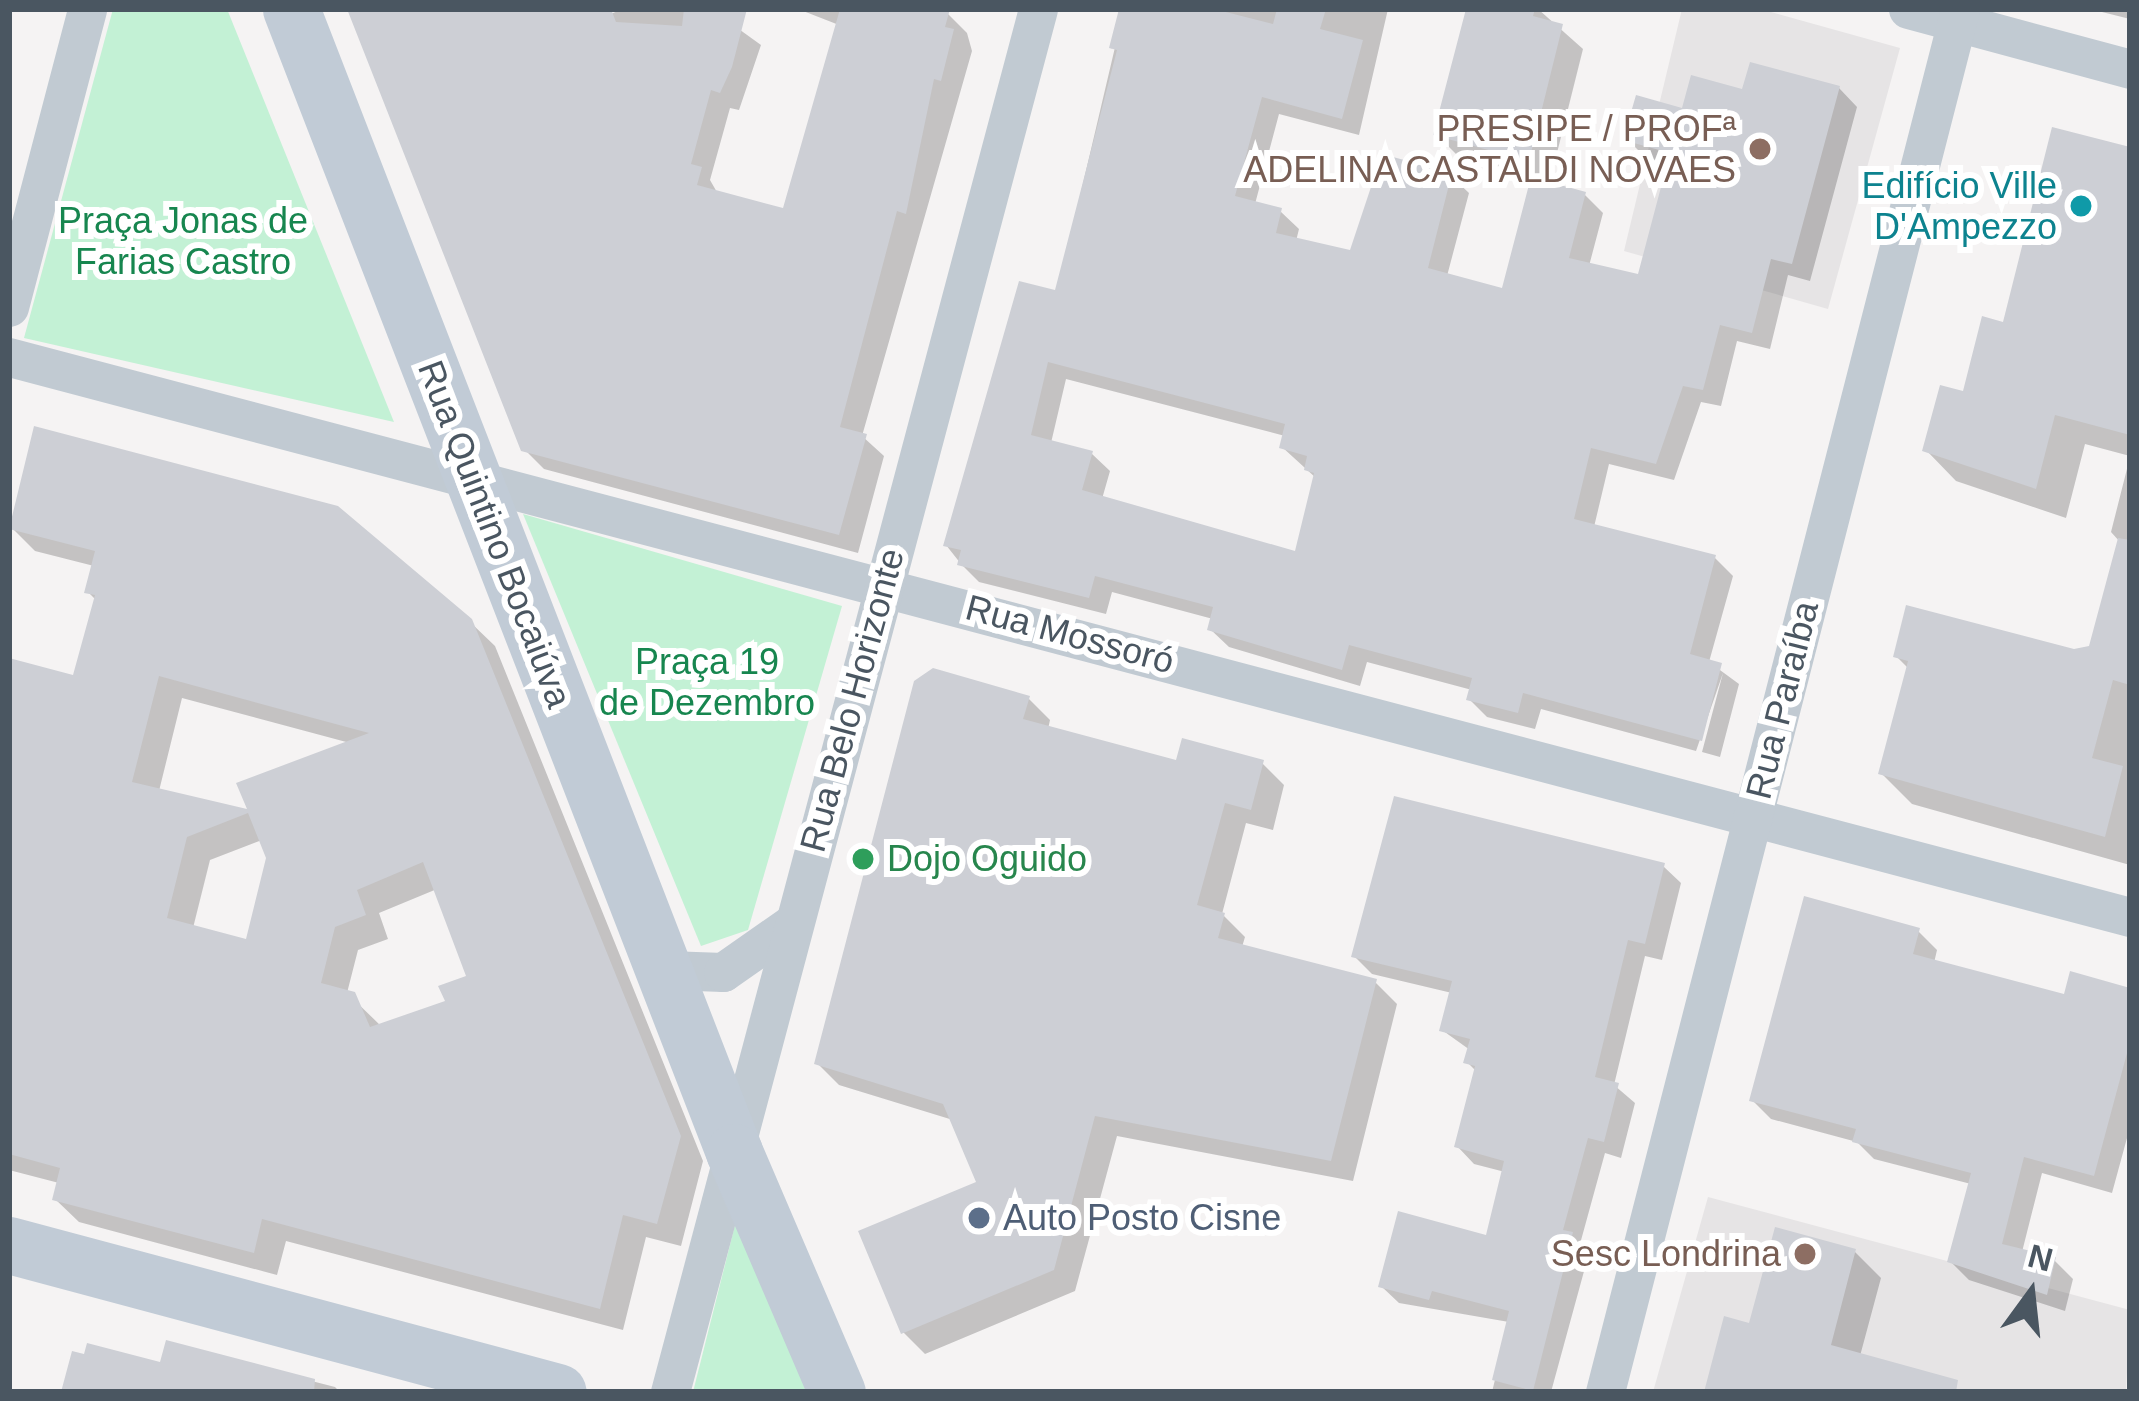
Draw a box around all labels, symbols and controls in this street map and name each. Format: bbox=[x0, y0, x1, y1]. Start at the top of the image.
place label: PRESIPE / PROFª ADELINA CASTALDI NOVAES bbox=[1241, 106, 1736, 191]
marker: PRESIPE / PROFª ADELINA CASTALDI NOVAES bbox=[1747, 136, 1773, 162]
place label: Edifício Ville D'Ampezzo bbox=[1862, 163, 2057, 248]
marker: Edifício Ville D'Ampezzo bbox=[2068, 193, 2094, 219]
park label: Praça Jonas de Farias Castro bbox=[58, 198, 308, 283]
street label: Rua Quintino Bocaiúva bbox=[409, 354, 581, 714]
street label: Rua Belo Horizonte bbox=[791, 544, 913, 856]
street label: Rua Mossoró bbox=[961, 585, 1179, 683]
street label: Rua Paraíba bbox=[1737, 597, 1827, 803]
park label: Praça 19 de Dezembro bbox=[599, 639, 815, 724]
place label: Dojo Oguido bbox=[887, 837, 1087, 881]
marker: Dojo Oguido bbox=[850, 846, 876, 872]
place label: Auto Posto Cisne bbox=[1003, 1196, 1281, 1240]
marker: Auto Posto Cisne bbox=[966, 1205, 992, 1231]
place label: Sesc Londrina bbox=[1551, 1232, 1781, 1276]
north arrow bbox=[1971, 1233, 2091, 1353]
text: N bbox=[2024, 1237, 2057, 1279]
marker: Sesc Londrina bbox=[1792, 1241, 1818, 1267]

